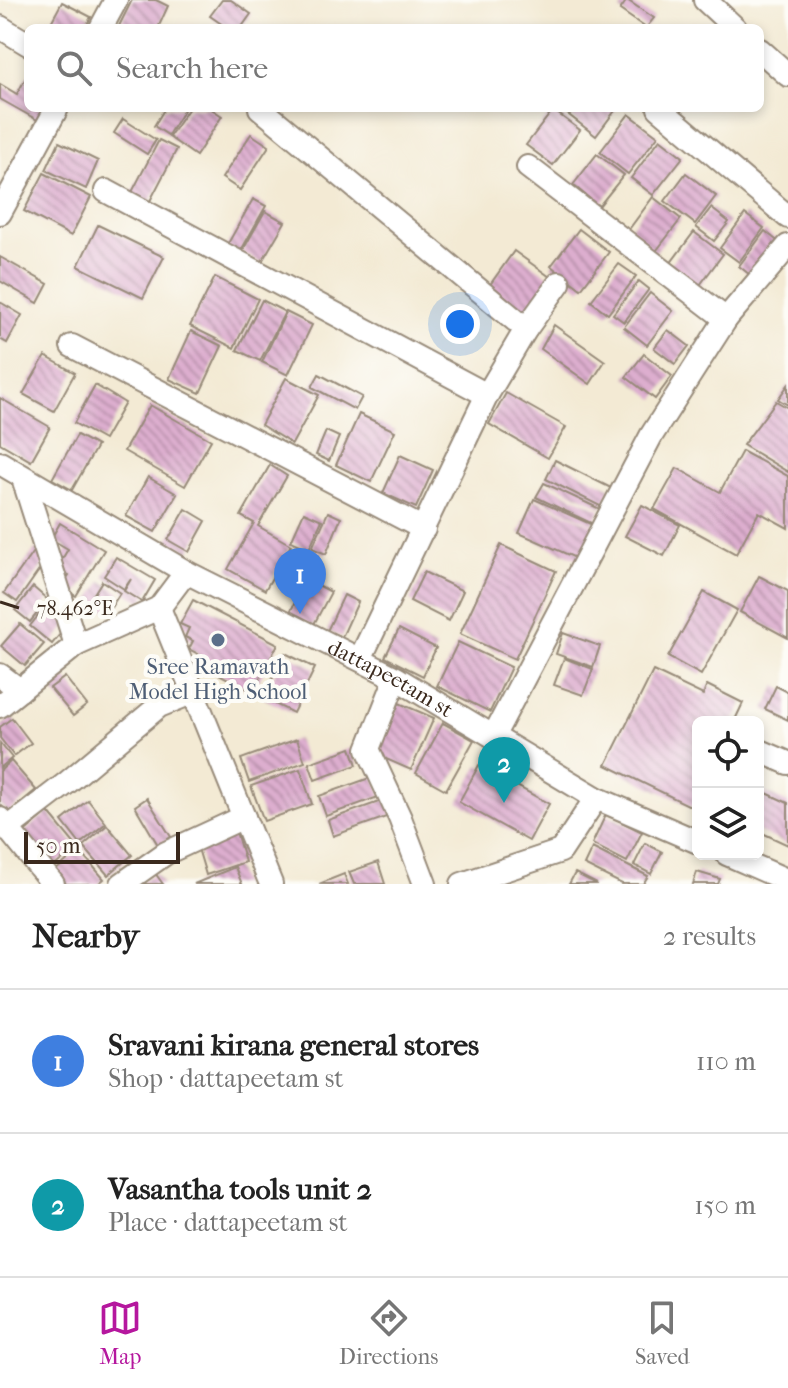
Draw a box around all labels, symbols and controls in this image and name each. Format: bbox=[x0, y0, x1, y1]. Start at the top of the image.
search box bbox=[24, 24, 764, 112]
icon: search bbox=[52, 46, 96, 90]
text: Search here bbox=[116, 51, 268, 86]
your location bbox=[440, 304, 480, 344]
pin: 1 bbox=[274, 548, 326, 614]
text: 78.462°E bbox=[37, 597, 113, 620]
marker: Sree Ramavath Model High School bbox=[209, 631, 227, 649]
street label: dattapeetam st bbox=[323, 634, 458, 723]
place label: Sree Ramavath Model High School bbox=[129, 654, 307, 705]
map controls bbox=[692, 716, 764, 860]
button: locate bbox=[692, 716, 764, 788]
pin: 2 bbox=[478, 737, 530, 803]
button: layers bbox=[692, 788, 764, 860]
scale bar bbox=[24, 828, 180, 864]
text: 50 m bbox=[36, 833, 81, 859]
text: Nearby bbox=[32, 916, 139, 956]
text: 2 results bbox=[663, 921, 756, 952]
text: Sravani kirana general stores bbox=[108, 1028, 479, 1063]
text: 1 bbox=[53, 1046, 63, 1077]
text: 110 m bbox=[696, 1046, 756, 1077]
text: Shop · dattapeetam st bbox=[108, 1063, 344, 1094]
text: Vasantha tools unit 2 bbox=[108, 1172, 372, 1207]
text: 2 bbox=[51, 1190, 65, 1221]
text: 150 m bbox=[694, 1190, 756, 1221]
text: Place · dattapeetam st bbox=[108, 1207, 348, 1238]
tab: Map bbox=[98, 1296, 142, 1370]
tab: Directions bbox=[339, 1296, 438, 1370]
tab: Saved bbox=[635, 1296, 690, 1370]

